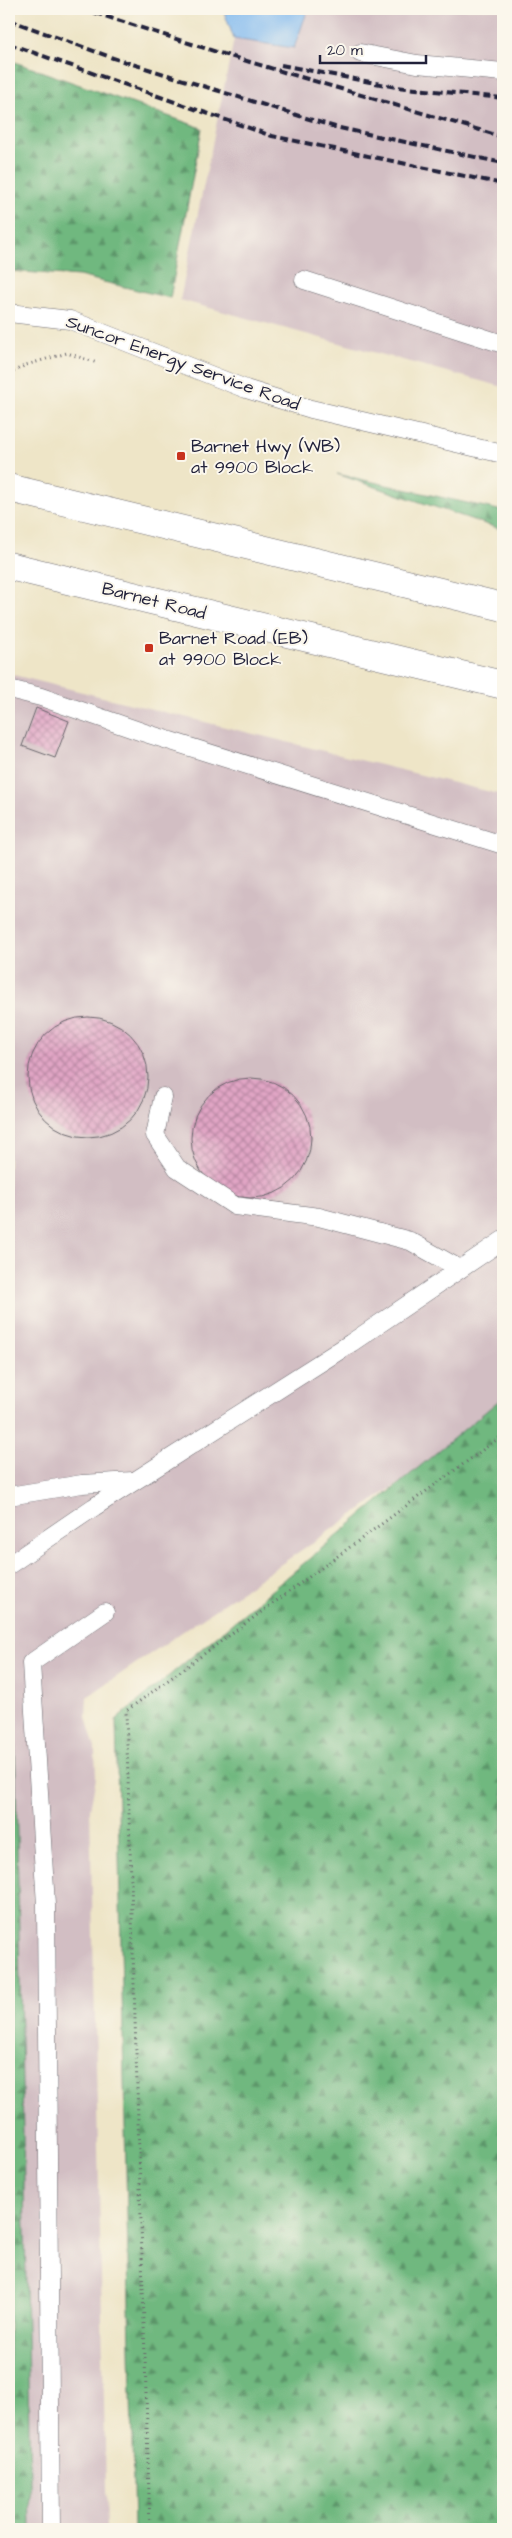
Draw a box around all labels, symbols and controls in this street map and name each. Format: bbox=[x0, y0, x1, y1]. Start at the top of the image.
scale bar bbox=[320, 32, 426, 64]
text: 20 m bbox=[327, 40, 363, 61]
street label: Suncor Energy Service Road bbox=[62, 309, 303, 418]
place label: Barnet Hwy (WB) at 9900 Block bbox=[191, 434, 340, 480]
marker: Barnet Hwy (WB) at 9900 Block bbox=[175, 450, 187, 462]
street label: Barnet Road bbox=[99, 576, 209, 626]
place label: Barnet Road (EB) at 9900 Block bbox=[159, 626, 308, 672]
marker: Barnet Road (EB) at 9900 Block bbox=[143, 642, 155, 654]

